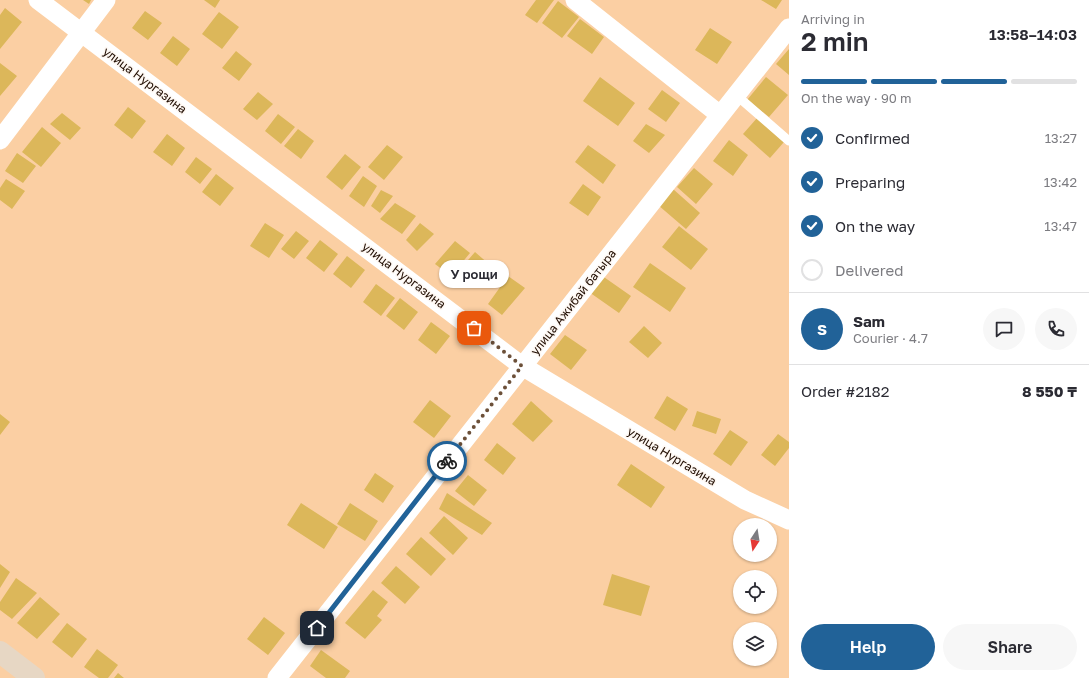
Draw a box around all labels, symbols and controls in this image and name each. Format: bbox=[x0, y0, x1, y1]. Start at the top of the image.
text: Arriving in bbox=[801, 11, 865, 27]
text: 13:58–14:03 bbox=[989, 25, 1077, 43]
text: 2 min bbox=[801, 26, 869, 57]
street label: улица Нургазина bbox=[100, 44, 190, 116]
text: On the way · 90 m bbox=[801, 90, 912, 106]
icon: check bbox=[801, 127, 823, 149]
text: Confirmed bbox=[835, 129, 910, 147]
text: 13:27 bbox=[1045, 130, 1077, 146]
icon: check bbox=[801, 171, 823, 193]
text: Preparing bbox=[835, 173, 905, 191]
text: 13:42 bbox=[1044, 174, 1077, 190]
icon: check bbox=[801, 215, 823, 237]
text: On the way bbox=[835, 217, 915, 235]
text: 13:47 bbox=[1044, 218, 1077, 234]
street label: улица Нургазина bbox=[359, 239, 449, 311]
street label: улица Ажибай батыра bbox=[527, 246, 619, 358]
callout: У рощи bbox=[439, 260, 509, 288]
text: Delivered bbox=[835, 261, 903, 279]
text: У рощи bbox=[450, 266, 498, 282]
button: chat bbox=[983, 308, 1025, 350]
button: phone bbox=[1035, 308, 1077, 350]
pin bbox=[457, 311, 491, 345]
text: Sam bbox=[853, 312, 885, 330]
icon: bag bbox=[463, 317, 485, 339]
text: S bbox=[817, 320, 827, 338]
text: Courier · 4.7 bbox=[853, 330, 928, 346]
text: Order #2182 bbox=[801, 382, 889, 400]
text: 8 550 ₸ bbox=[1022, 382, 1077, 400]
street label: улица Нургазина bbox=[625, 424, 719, 488]
courier bbox=[427, 441, 467, 481]
icon: bike bbox=[436, 450, 458, 472]
north arrow bbox=[733, 518, 777, 562]
map controls bbox=[733, 518, 777, 666]
button: locate bbox=[733, 570, 777, 614]
pin bbox=[300, 611, 334, 645]
icon: home bbox=[306, 617, 328, 639]
button: layers bbox=[733, 622, 777, 666]
button: Help bbox=[801, 624, 935, 670]
button: Share bbox=[943, 624, 1077, 670]

